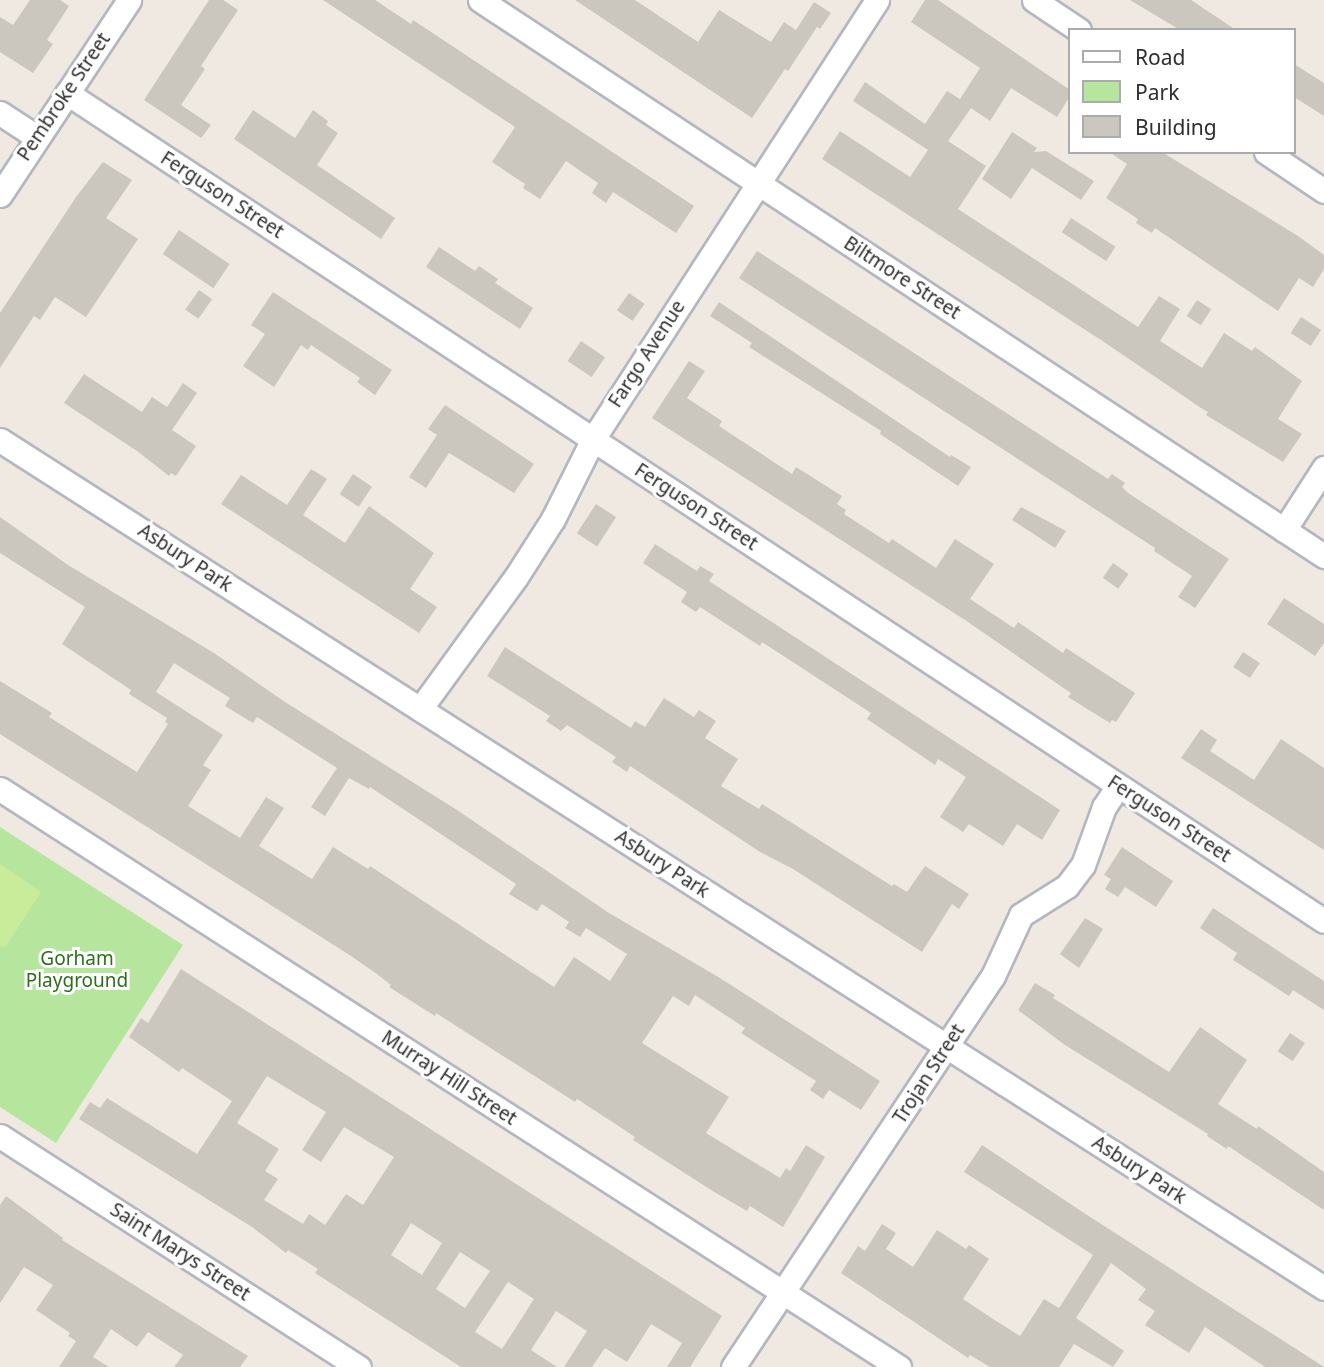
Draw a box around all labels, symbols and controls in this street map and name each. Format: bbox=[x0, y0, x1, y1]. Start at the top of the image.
legend bbox=[1068, 28, 1296, 154]
street label: Pembroke Street bbox=[13, 29, 115, 165]
text: Road bbox=[1135, 43, 1185, 71]
text: Park bbox=[1135, 78, 1179, 106]
text: Building bbox=[1135, 113, 1217, 141]
street label: Ferguson Street bbox=[156, 147, 288, 243]
street label: Biltmore Street bbox=[839, 232, 965, 324]
street label: Fargo Avenue bbox=[604, 296, 690, 412]
street label: Ferguson Street bbox=[630, 459, 762, 555]
street label: Asbury Park bbox=[134, 519, 236, 597]
street label: Ferguson Street bbox=[1103, 771, 1235, 867]
street label: Asbury Park bbox=[611, 825, 713, 903]
park label: Gorham Playground bbox=[26, 948, 128, 992]
street label: Trojan Street bbox=[888, 1020, 970, 1128]
street label: Murray Hill Street bbox=[377, 1026, 521, 1130]
street label: Asbury Park bbox=[1088, 1131, 1190, 1209]
street label: Saint Marys Street bbox=[106, 1198, 254, 1306]

